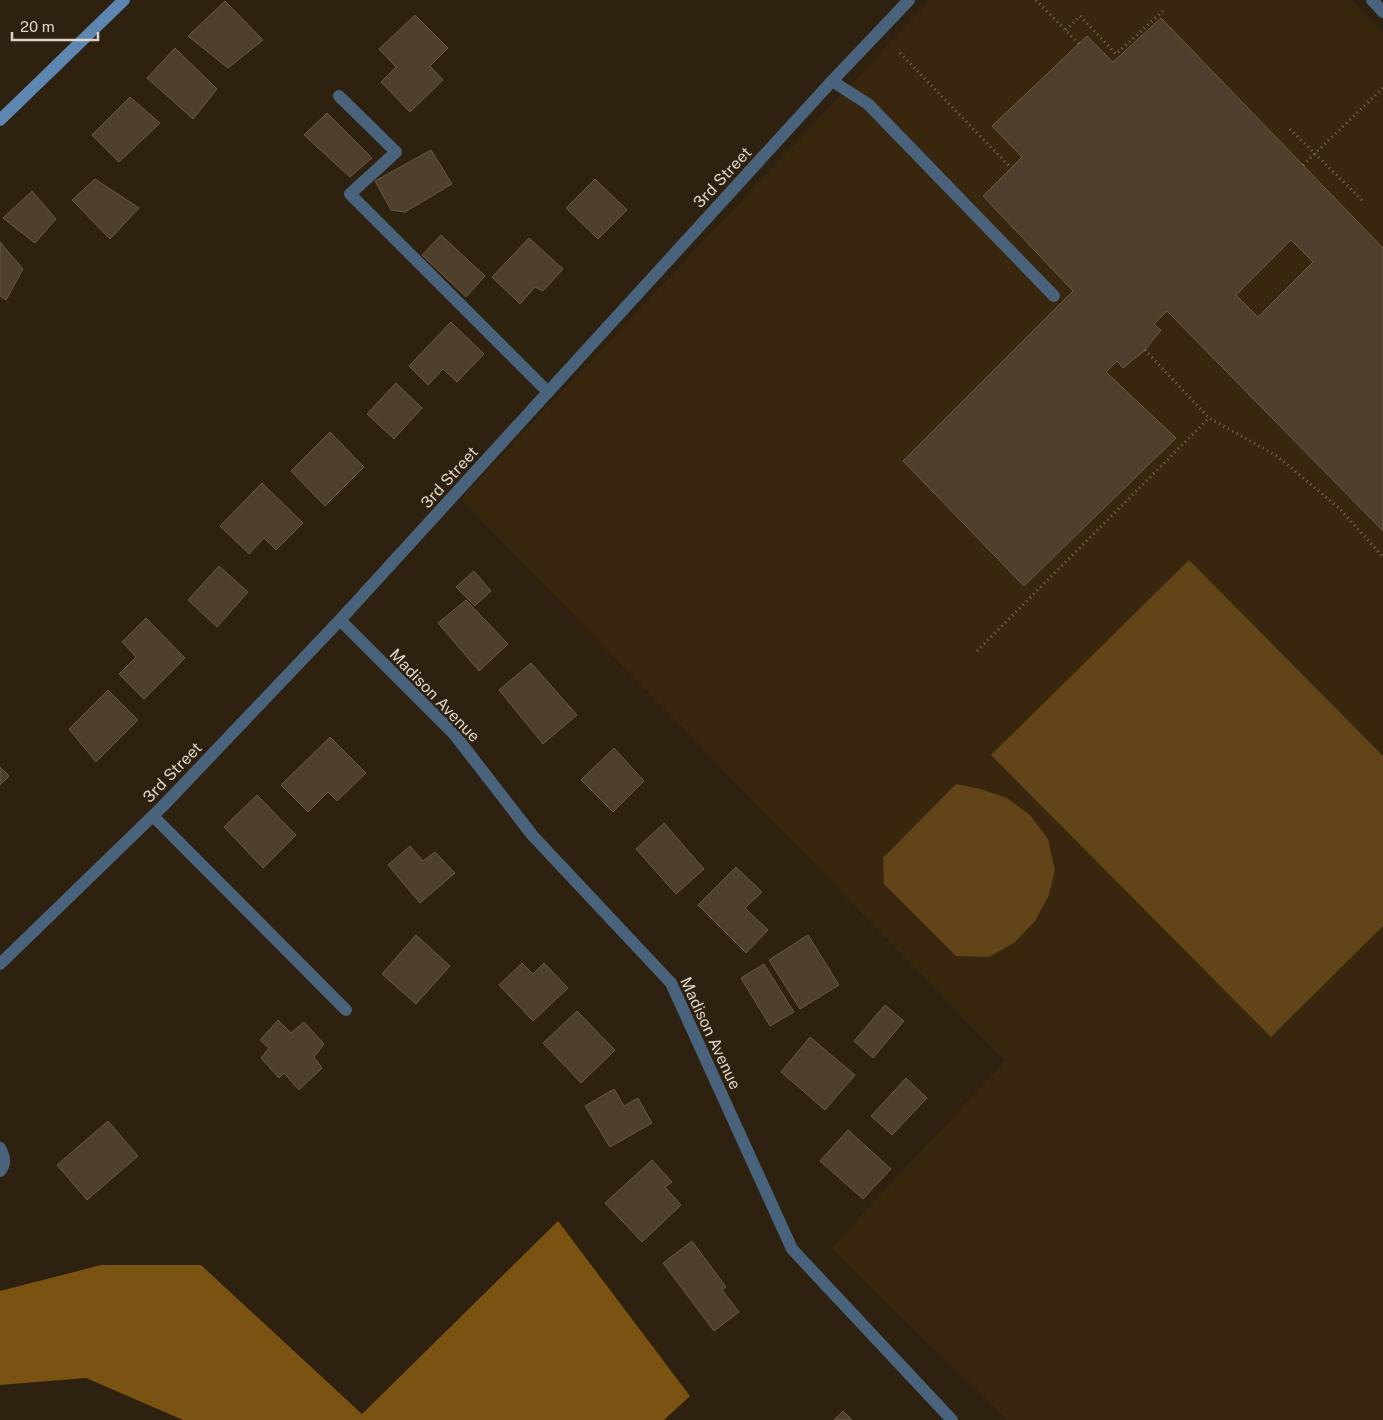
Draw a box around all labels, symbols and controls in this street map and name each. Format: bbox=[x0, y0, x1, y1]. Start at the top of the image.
scale bar bbox=[12, 10, 99, 42]
text: 20 m bbox=[20, 18, 55, 35]
street label: 3rd Street bbox=[689, 143, 755, 212]
street label: 3rd Street bbox=[417, 443, 482, 512]
street label: Madison Avenue bbox=[386, 645, 484, 746]
street label: 3rd Street bbox=[139, 738, 206, 806]
street label: Madison Avenue bbox=[676, 974, 745, 1092]

